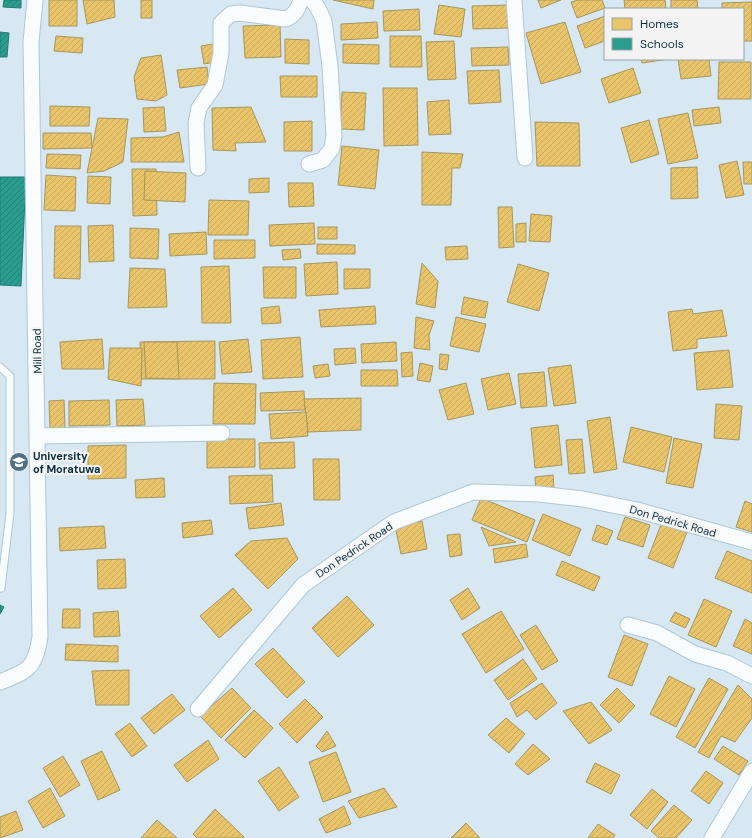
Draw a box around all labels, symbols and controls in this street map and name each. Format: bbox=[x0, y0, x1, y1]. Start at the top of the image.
legend bbox=[604, 8, 744, 60]
text: Homes bbox=[640, 16, 679, 32]
text: Schools bbox=[640, 36, 684, 52]
street label: Mill Road bbox=[30, 328, 44, 374]
place label: University of Moratuwa bbox=[33, 449, 100, 476]
school or university icon: University of Moratuwa bbox=[8, 451, 30, 473]
street label: Don Pedrick Road bbox=[628, 502, 718, 540]
street label: Don Pedrick Road bbox=[313, 519, 395, 581]

